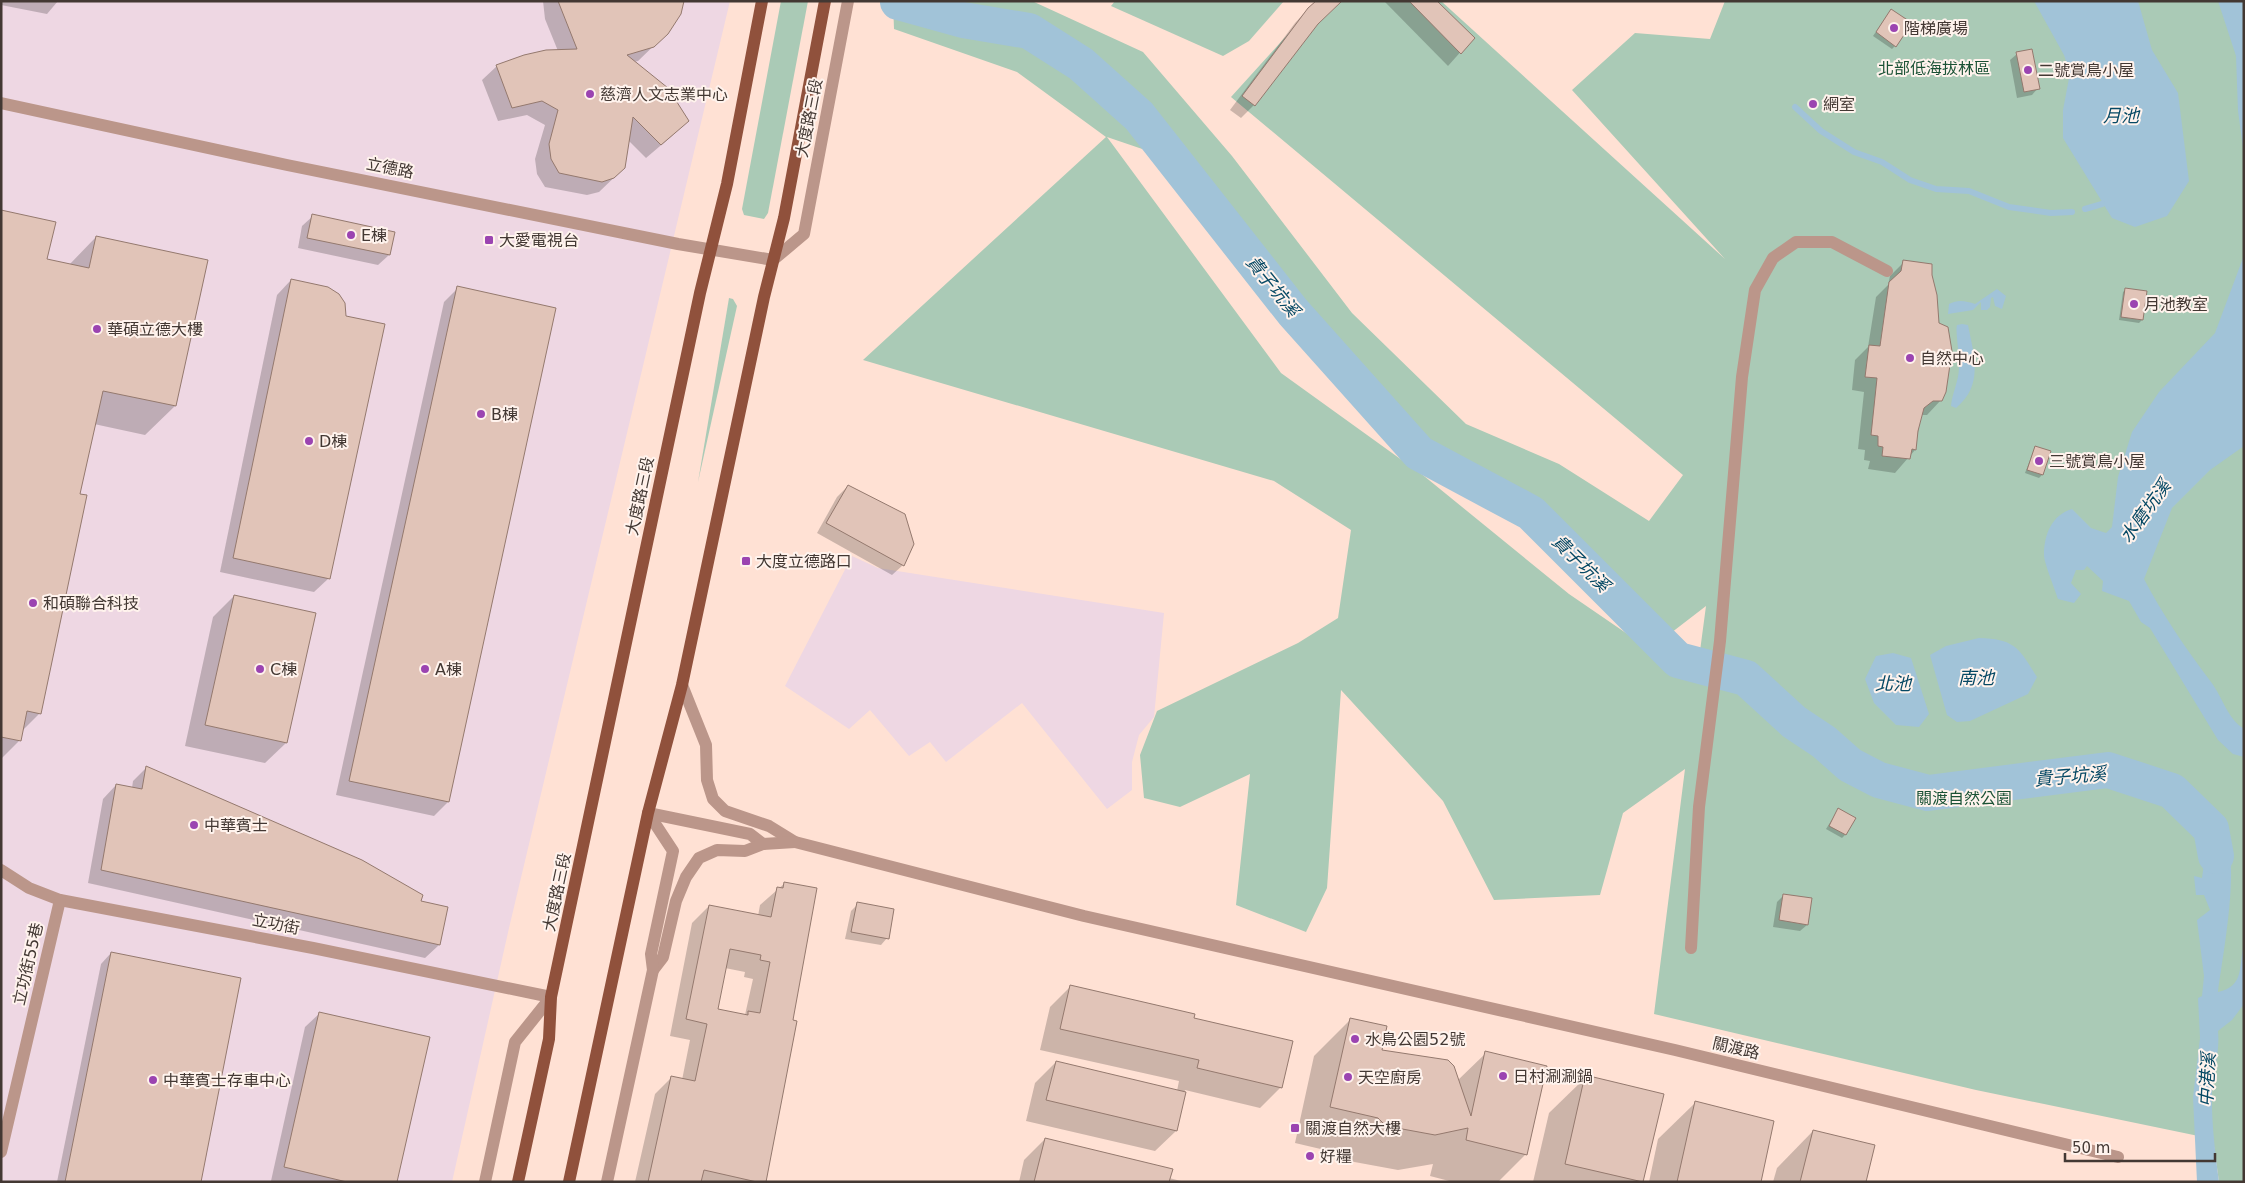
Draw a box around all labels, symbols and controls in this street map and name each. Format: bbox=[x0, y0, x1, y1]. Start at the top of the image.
place label: 階梯廣場 bbox=[1904, 19, 1968, 38]
marker: 階梯廣場 bbox=[1888, 22, 1900, 34]
park label: 北部低海拔林區 bbox=[1878, 59, 1990, 78]
place label: 二號賞鳥小屋 bbox=[2038, 61, 2134, 80]
marker: 二號賞鳥小屋 bbox=[2022, 64, 2034, 76]
street label: 大度路三段 bbox=[792, 77, 826, 159]
place label: 慈濟人文志業中心 bbox=[600, 85, 728, 104]
marker: 慈濟人文志業中心 bbox=[584, 88, 596, 100]
place label: 網室 bbox=[1823, 95, 1855, 114]
marker: 網室 bbox=[1807, 98, 1819, 110]
water label: 月池 bbox=[2103, 105, 2141, 126]
street label: 立德路 bbox=[365, 154, 415, 182]
place label: E棟 bbox=[361, 226, 387, 245]
marker: E棟 bbox=[345, 229, 357, 241]
place label: 大愛電視台 bbox=[499, 231, 579, 250]
marker: 大愛電視台 bbox=[483, 234, 495, 246]
water label: 貴子坑溪 bbox=[1242, 251, 1306, 323]
place label: 月池教室 bbox=[2144, 295, 2208, 314]
marker: 月池教室 bbox=[2128, 298, 2140, 310]
place label: 華碩立德大樓 bbox=[107, 320, 203, 339]
marker: 華碩立德大樓 bbox=[91, 323, 103, 335]
place label: 自然中心 bbox=[1920, 349, 1984, 368]
marker: 自然中心 bbox=[1904, 352, 1916, 364]
place label: B棟 bbox=[491, 405, 518, 424]
marker: B棟 bbox=[475, 408, 487, 420]
place label: D棟 bbox=[319, 432, 347, 451]
marker: D棟 bbox=[303, 435, 315, 447]
place label: 三號賞鳥小屋 bbox=[2049, 452, 2145, 471]
street label: 大度路三段 bbox=[622, 455, 658, 537]
marker: 三號賞鳥小屋 bbox=[2033, 455, 2045, 467]
water label: 水磨坑溪 bbox=[2115, 473, 2176, 546]
water label: 貴子坑溪 bbox=[1548, 530, 1616, 598]
place label: 大度立德路口 bbox=[756, 552, 852, 571]
marker: 大度立德路口 bbox=[740, 555, 752, 567]
place label: 和碩聯合科技 bbox=[43, 594, 139, 613]
marker: 和碩聯合科技 bbox=[27, 597, 39, 609]
place label: C棟 bbox=[270, 660, 297, 679]
place label: A棟 bbox=[435, 660, 462, 679]
marker: C棟 bbox=[254, 663, 266, 675]
marker: A棟 bbox=[419, 663, 431, 675]
water label: 南池 bbox=[1958, 667, 1996, 688]
water label: 北池 bbox=[1875, 673, 1913, 694]
water label: 貴子坑溪 bbox=[2033, 762, 2110, 790]
park label: 關渡自然公園 bbox=[1916, 789, 2012, 808]
place label: 中華賓士 bbox=[204, 816, 268, 835]
marker: 中華賓士 bbox=[188, 819, 200, 831]
street label: 大度路三段 bbox=[539, 851, 575, 933]
street label: 立功街 bbox=[251, 910, 301, 938]
street label: 立功街55巷 bbox=[9, 921, 47, 1007]
place label: 水鳥公園52號 bbox=[1365, 1030, 1465, 1049]
marker: 水鳥公園52號 bbox=[1349, 1033, 1361, 1045]
street label: 關渡路 bbox=[1710, 1033, 1762, 1063]
water label: 中港溪 bbox=[2195, 1049, 2219, 1108]
place label: 日村涮涮鍋 bbox=[1513, 1067, 1593, 1086]
place label: 天空廚房 bbox=[1358, 1068, 1422, 1087]
marker: 日村涮涮鍋 bbox=[1497, 1070, 1509, 1082]
place label: 中華賓士存車中心 bbox=[163, 1071, 291, 1090]
marker: 天空廚房 bbox=[1342, 1071, 1354, 1083]
marker: 中華賓士存車中心 bbox=[147, 1074, 159, 1086]
place label: 關渡自然大樓 bbox=[1305, 1119, 1401, 1138]
marker: 關渡自然大樓 bbox=[1289, 1122, 1301, 1134]
scale bar bbox=[2065, 1130, 2215, 1162]
text: 50 m bbox=[2072, 1139, 2110, 1157]
place label: 好糧 bbox=[1320, 1147, 1352, 1166]
marker: 好糧 bbox=[1304, 1150, 1316, 1162]

